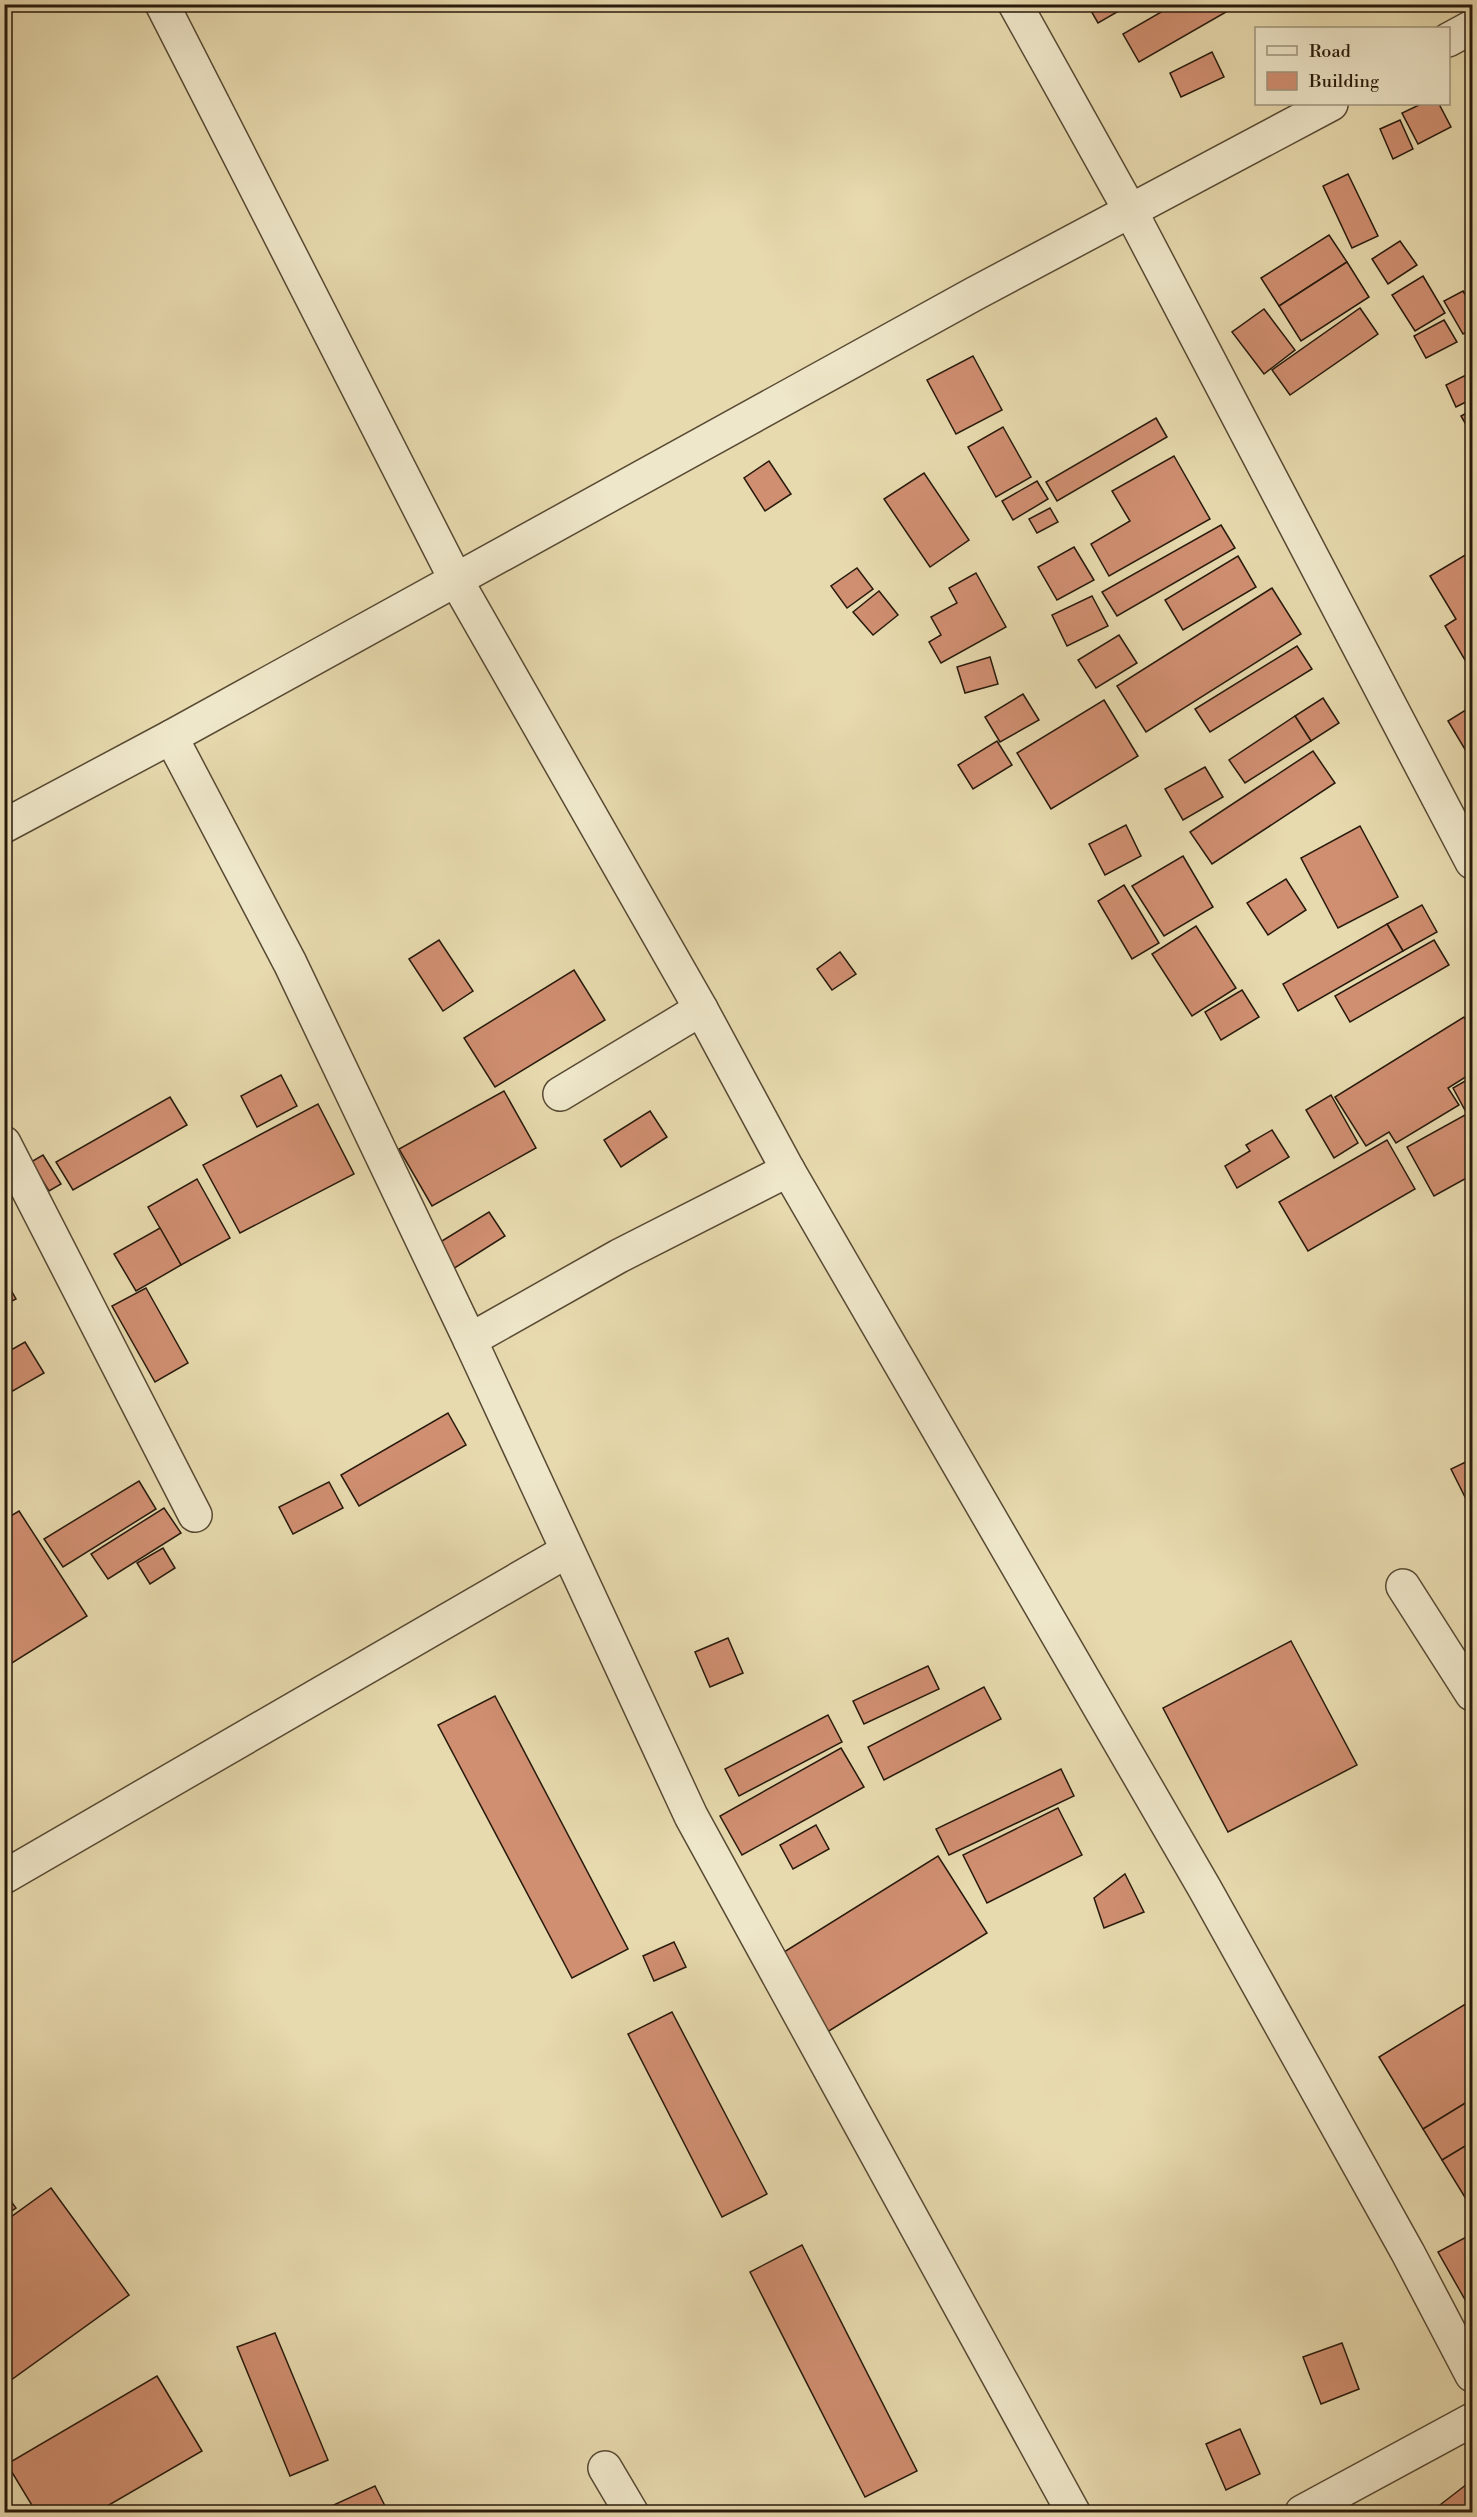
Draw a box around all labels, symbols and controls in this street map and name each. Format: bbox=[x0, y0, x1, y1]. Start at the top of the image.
legend bbox=[1255, 27, 1450, 105]
text: Road bbox=[1309, 40, 1352, 63]
text: Building bbox=[1308, 70, 1380, 93]

